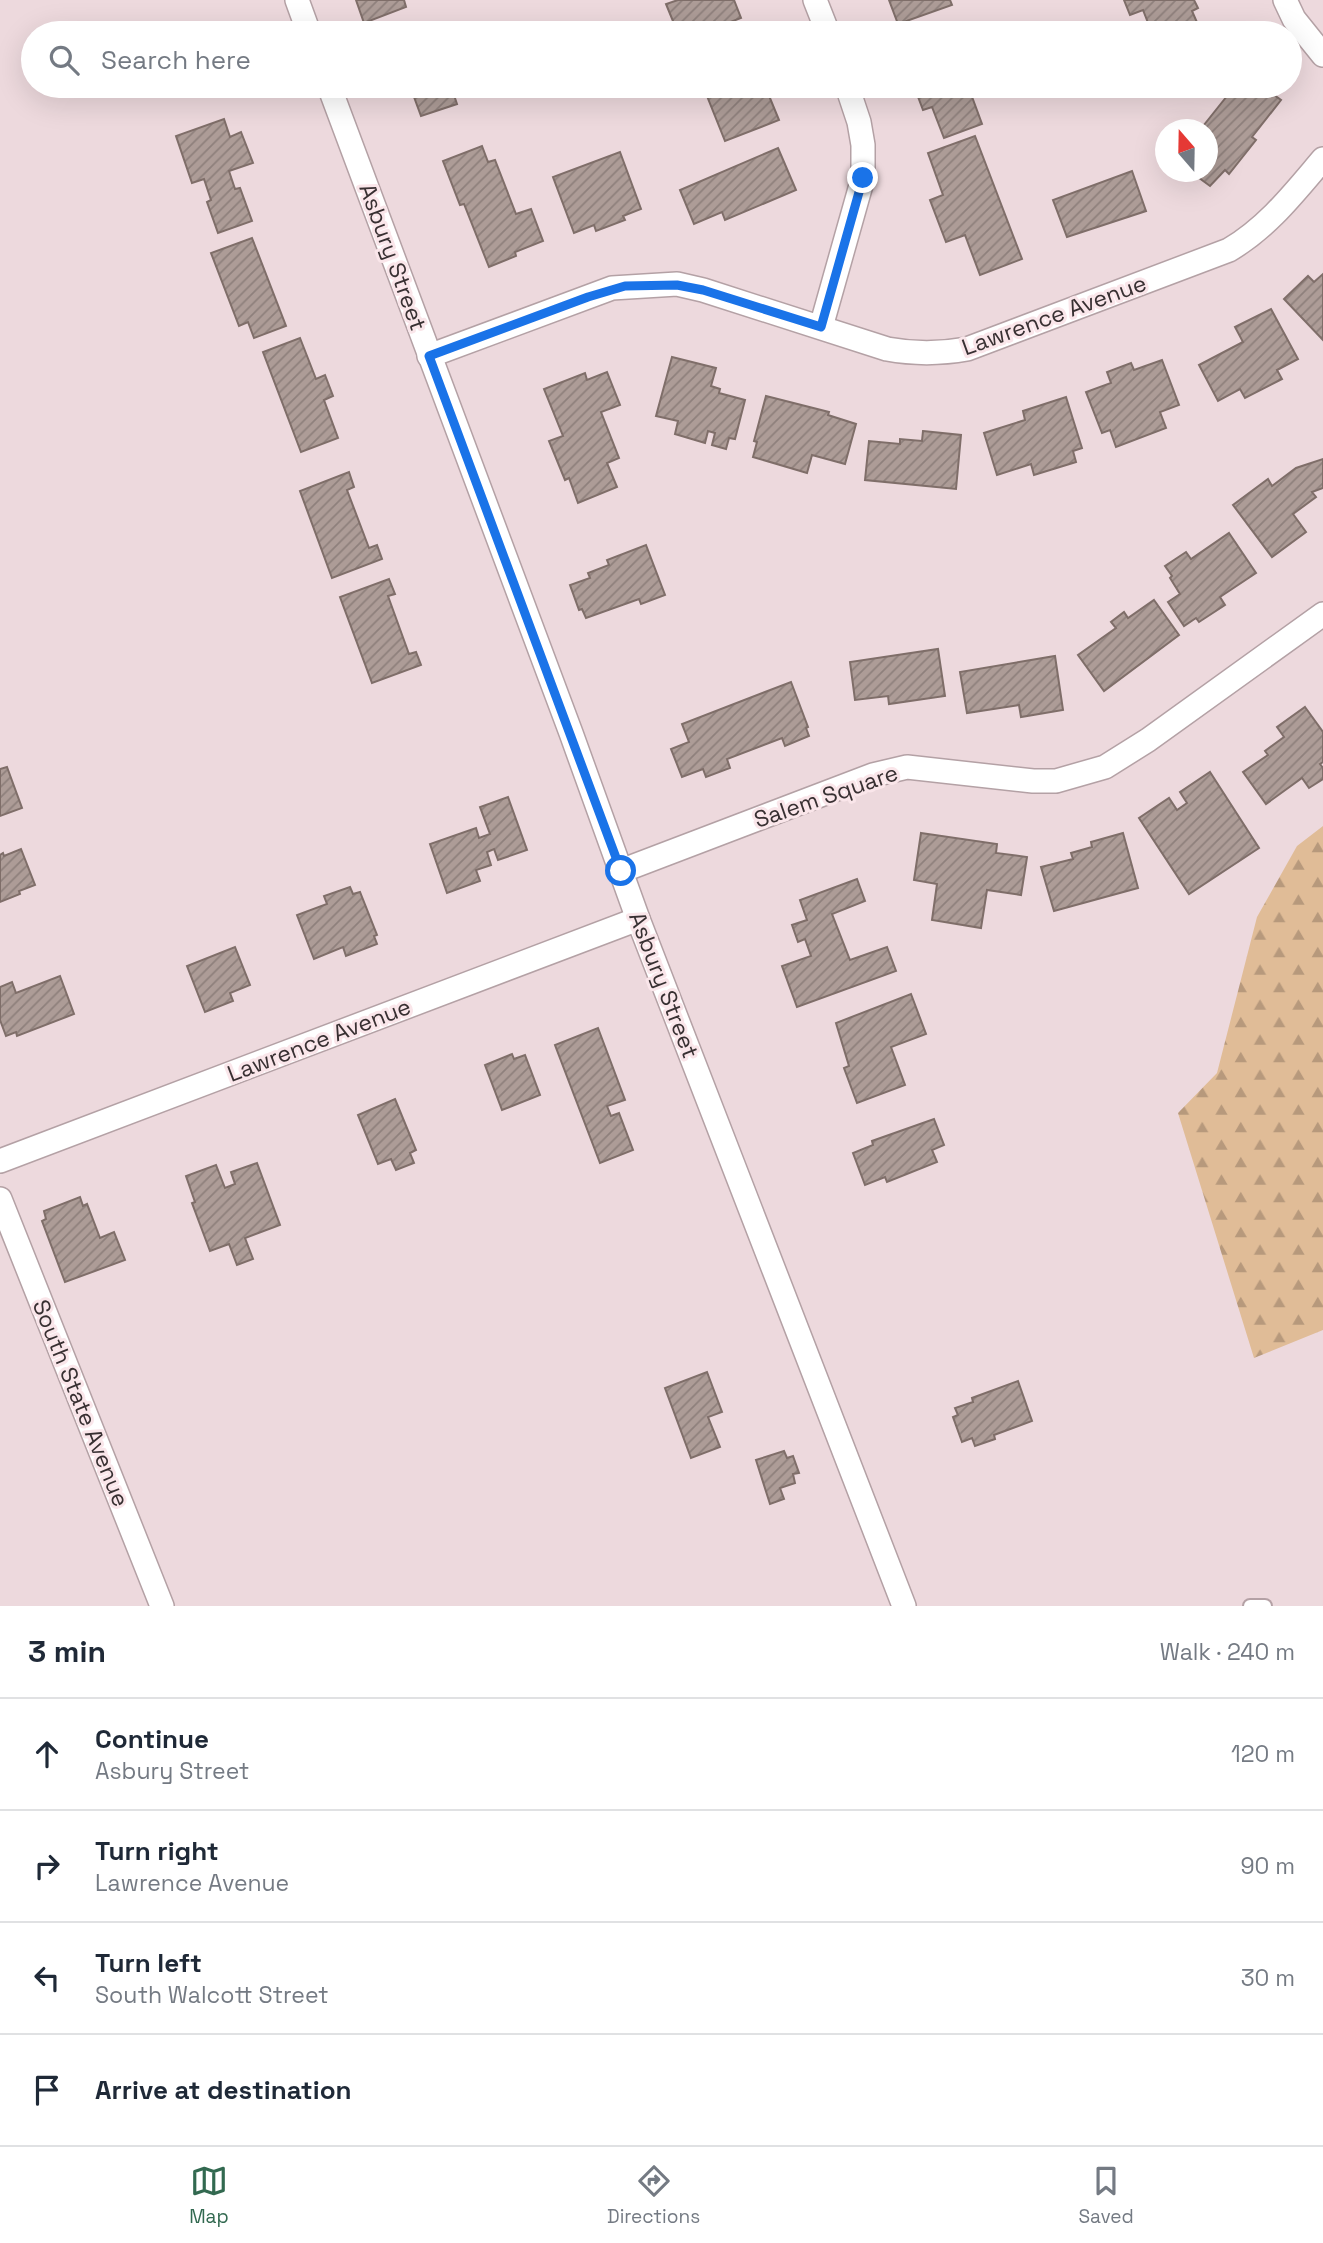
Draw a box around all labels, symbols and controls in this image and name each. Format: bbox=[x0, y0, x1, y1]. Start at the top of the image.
search box bbox=[21, 21, 1302, 98]
icon: search bbox=[45, 41, 83, 79]
text: Search here bbox=[101, 43, 251, 77]
north arrow bbox=[1155, 119, 1218, 182]
route end bbox=[847, 162, 878, 193]
street label: Asbury Street bbox=[352, 179, 434, 335]
street label: Lawrence Avenue bbox=[958, 268, 1150, 362]
street label: Salem Square bbox=[750, 757, 902, 835]
route start bbox=[605, 855, 636, 886]
street label: Asbury Street bbox=[622, 908, 706, 1062]
street label: Lawrence Avenue bbox=[223, 991, 415, 1089]
street label: South State Avenue bbox=[26, 1295, 136, 1511]
text: 3 min bbox=[28, 1632, 106, 1671]
text: Walk · 240 m bbox=[1160, 1637, 1295, 1667]
text: Continue bbox=[95, 1722, 209, 1756]
icon: ahead bbox=[28, 1735, 66, 1773]
text: 120 m bbox=[1231, 1739, 1295, 1769]
text: Asbury Street bbox=[95, 1756, 249, 1786]
text: Turn right bbox=[95, 1834, 219, 1868]
icon: right bbox=[28, 1847, 66, 1885]
text: 90 m bbox=[1240, 1851, 1295, 1881]
text: Lawrence Avenue bbox=[95, 1868, 289, 1898]
text: Turn left bbox=[95, 1946, 202, 1980]
icon: left bbox=[28, 1959, 66, 1997]
text: 30 m bbox=[1241, 1963, 1295, 1993]
text: South Walcott Street bbox=[95, 1980, 329, 2010]
icon: arrive bbox=[28, 2071, 66, 2109]
text: Arrive at destination bbox=[95, 2073, 352, 2107]
tab: Map bbox=[189, 2162, 229, 2229]
tab: Directions bbox=[607, 2162, 700, 2229]
tab: Saved bbox=[1078, 2162, 1134, 2229]

